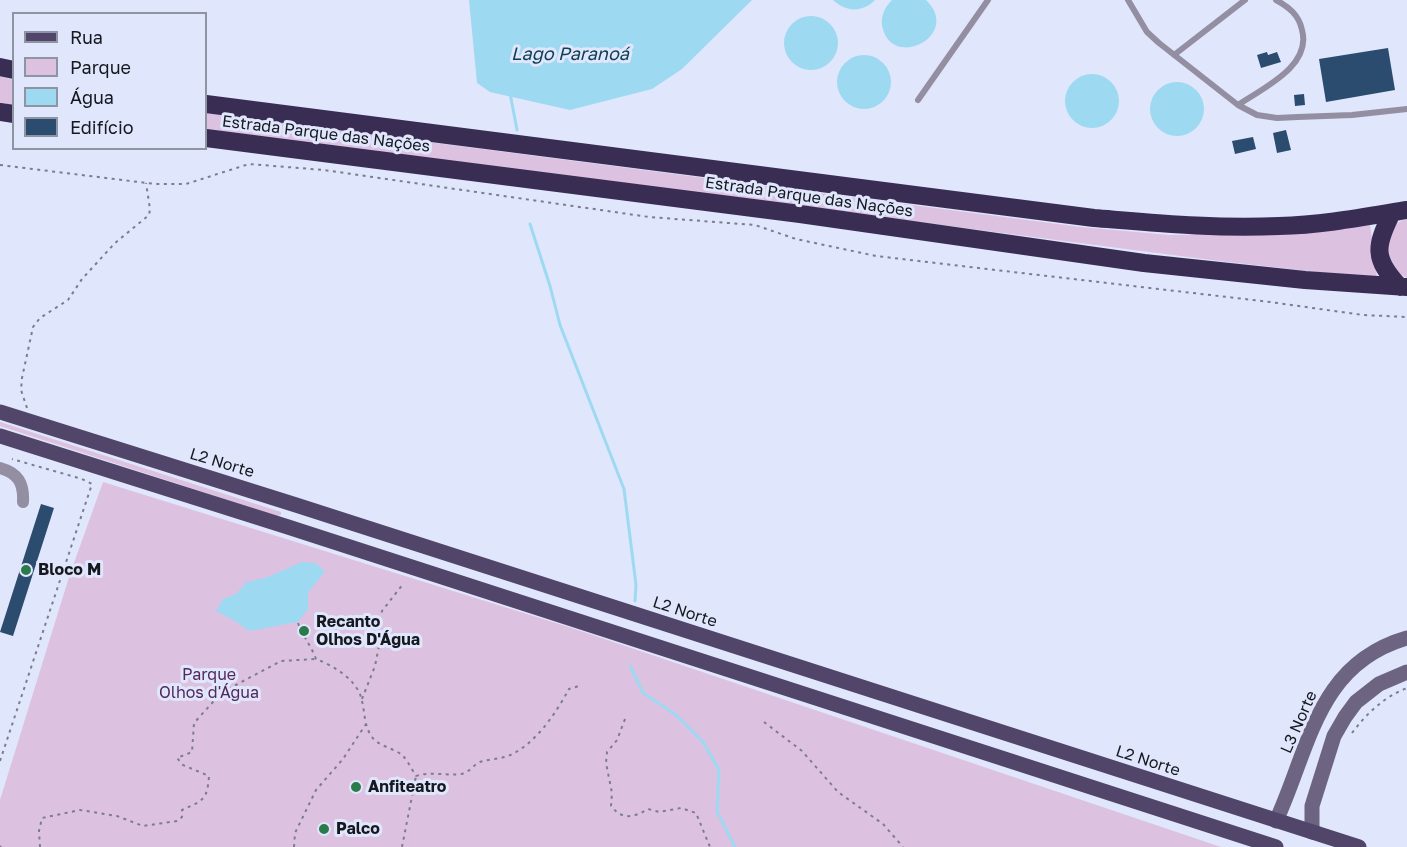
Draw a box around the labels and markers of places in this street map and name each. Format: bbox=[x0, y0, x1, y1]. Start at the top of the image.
place label: Bloco M bbox=[38, 560, 101, 580]
marker: Bloco M bbox=[19, 563, 33, 577]
place label: Recanto Olhos D'Água bbox=[316, 612, 420, 650]
marker: Recanto Olhos D'Água bbox=[297, 624, 311, 638]
place label: Anfiteatro bbox=[368, 777, 446, 797]
marker: Anfiteatro bbox=[349, 780, 363, 794]
place label: Palco bbox=[336, 819, 380, 839]
marker: Palco bbox=[317, 822, 331, 836]

